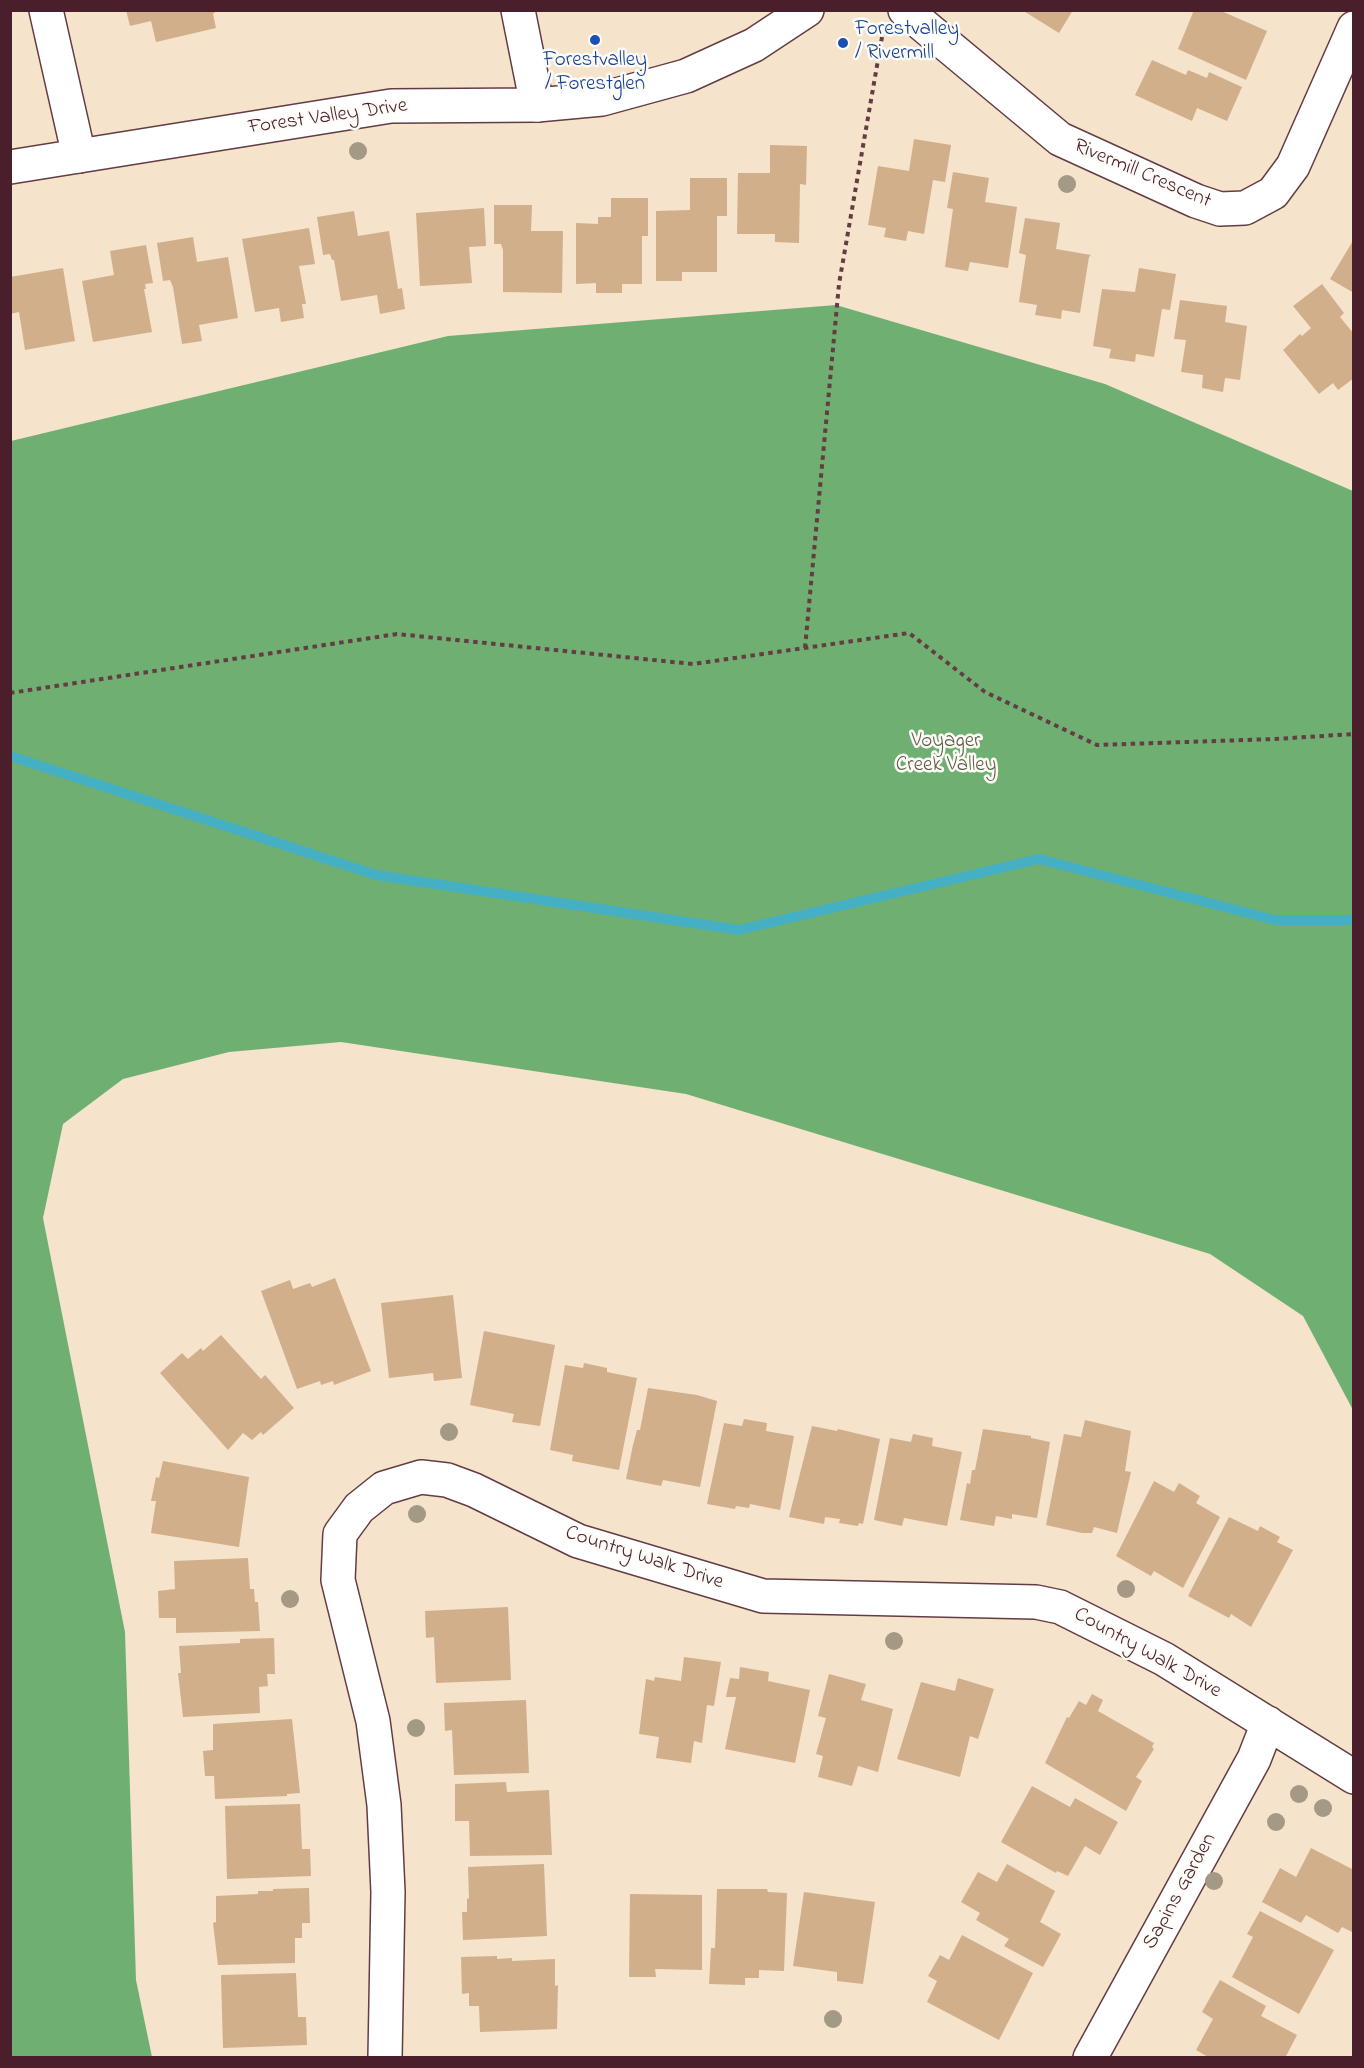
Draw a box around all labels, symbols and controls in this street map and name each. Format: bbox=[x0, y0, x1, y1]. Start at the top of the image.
place label: Forestvalley / Rivermill bbox=[855, 18, 959, 68]
marker: Forestvalley / Forestglen bbox=[588, 33, 602, 47]
marker: Forestvalley / Rivermill bbox=[836, 36, 850, 50]
place label: Forestvalley / Forestglen bbox=[543, 49, 647, 99]
street label: Forest Valley Drive bbox=[247, 94, 409, 142]
street label: Rivermill Crescent bbox=[1070, 135, 1214, 215]
park label: Voyager Creek Valley bbox=[896, 730, 996, 780]
street label: Country Walk Drive bbox=[562, 1522, 726, 1596]
street label: Country Walk Drive bbox=[1069, 1603, 1225, 1705]
street label: Sapins Garden bbox=[1139, 1830, 1223, 1954]

